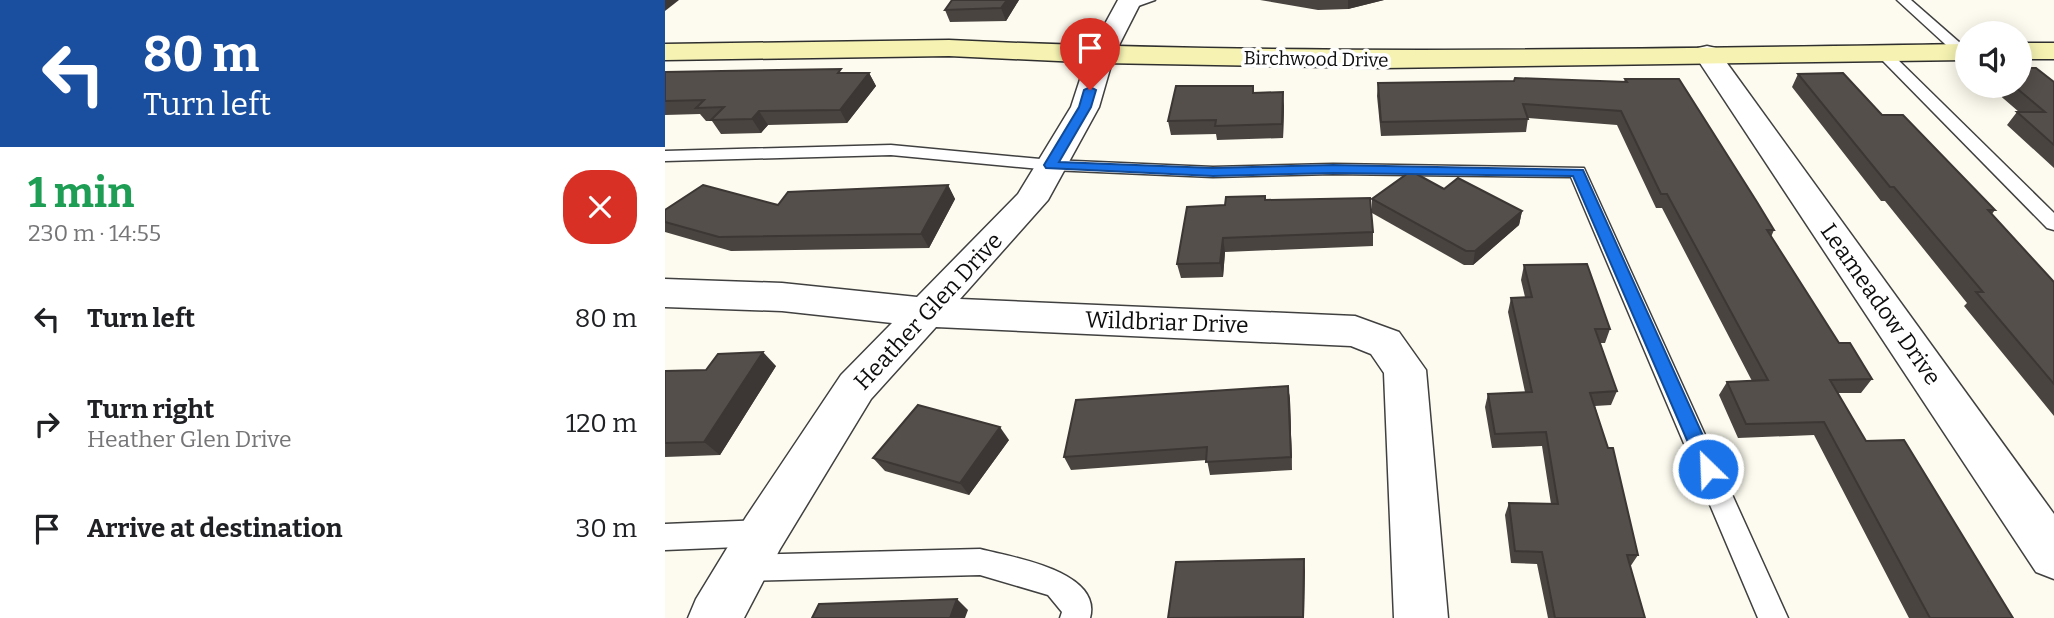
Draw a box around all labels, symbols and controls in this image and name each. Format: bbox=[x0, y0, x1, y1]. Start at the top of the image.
pin bbox=[1060, 18, 1120, 90]
map controls bbox=[1955, 21, 2032, 98]
button: sound bbox=[1955, 21, 2032, 98]
text: 80 m bbox=[143, 25, 259, 84]
icon: left bbox=[28, 28, 119, 119]
icon: arrive bbox=[1071, 29, 1109, 67]
street label: Birchwood Drive bbox=[1243, 46, 1389, 72]
text: Turn left bbox=[143, 85, 271, 123]
text: 1 min bbox=[28, 168, 134, 218]
button: close bbox=[563, 170, 637, 244]
street label: Leameadow Drive bbox=[1815, 218, 1947, 390]
text: 230 m · 14:55 bbox=[28, 219, 161, 247]
street label: Heather Glen Drive bbox=[848, 227, 1008, 395]
icon: left bbox=[28, 300, 66, 338]
text: Turn left bbox=[87, 303, 195, 334]
text: 80 m bbox=[575, 303, 637, 334]
street label: Wildbriar Drive bbox=[1085, 305, 1249, 339]
text: Turn right bbox=[87, 394, 214, 425]
icon: right bbox=[28, 405, 66, 443]
text: 120 m bbox=[566, 408, 637, 439]
text: Heather Glen Drive bbox=[87, 425, 292, 453]
position arrow bbox=[1671, 432, 1745, 506]
icon: arrive bbox=[28, 510, 66, 548]
text: Arrive at destination bbox=[87, 513, 342, 544]
text: 30 m bbox=[576, 513, 637, 544]

